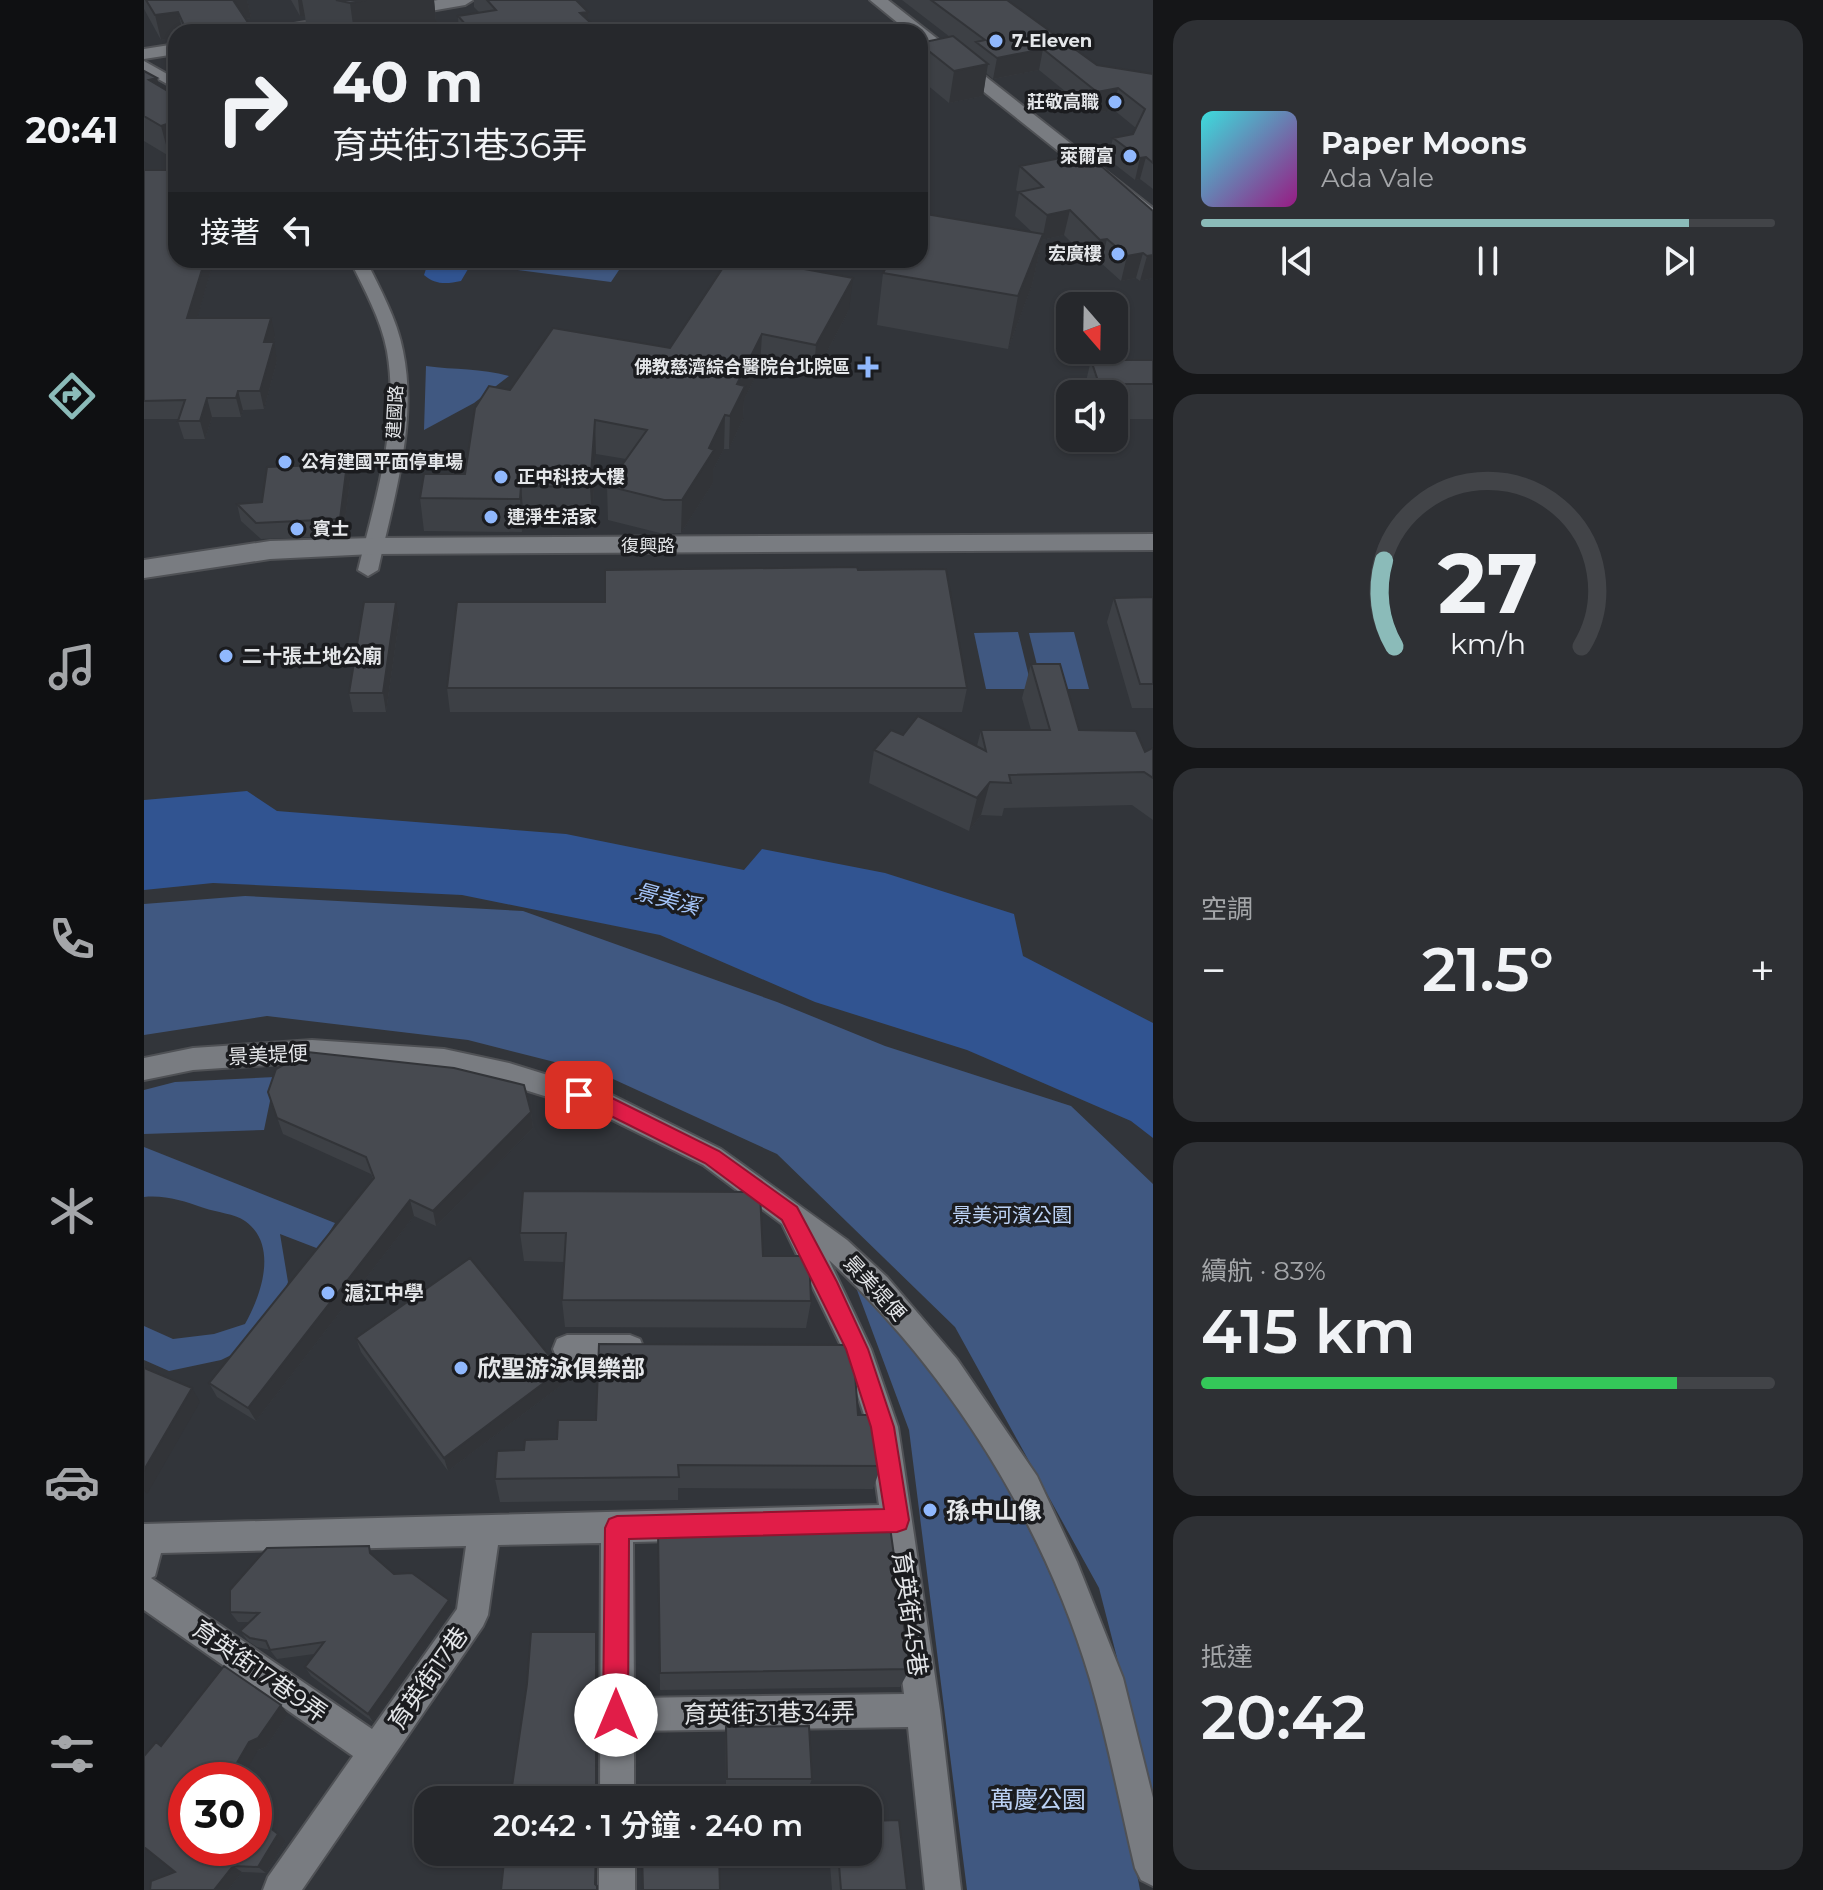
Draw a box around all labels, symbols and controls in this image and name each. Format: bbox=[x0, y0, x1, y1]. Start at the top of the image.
place label: 7-Eleven bbox=[1012, 30, 1092, 52]
marker: 7-Eleven bbox=[987, 32, 1005, 50]
text: 40 m bbox=[332, 48, 483, 116]
icon: right bbox=[200, 56, 304, 160]
place label: 莊敬高職 bbox=[1027, 91, 1099, 113]
marker: 莊敬高職 bbox=[1106, 93, 1124, 111]
text: 20:41 bbox=[25, 108, 119, 152]
text: 育英街31巷36弄 bbox=[332, 123, 588, 167]
text: Paper Moons bbox=[1321, 125, 1527, 162]
place label: 萊爾富 bbox=[1060, 145, 1114, 167]
marker: 萊爾富 bbox=[1121, 147, 1139, 165]
text: Ada Vale bbox=[1321, 162, 1434, 194]
icon: left bbox=[276, 208, 320, 252]
text: 接著 bbox=[200, 214, 260, 251]
icon: previous bbox=[1275, 239, 1319, 283]
icon: pause bbox=[1466, 239, 1510, 283]
icon: next bbox=[1657, 239, 1701, 283]
place label: 宏廣樓 bbox=[1048, 243, 1102, 265]
marker: 宏廣樓 bbox=[1109, 245, 1127, 263]
north arrow bbox=[1056, 292, 1128, 364]
map controls bbox=[1056, 292, 1128, 452]
place label: 佛教慈濟綜合醫院台北院區 bbox=[634, 356, 850, 378]
marker: 佛教慈濟綜合醫院台北院區 bbox=[857, 356, 879, 378]
icon: directions bbox=[44, 368, 100, 424]
button: sound bbox=[1056, 380, 1128, 452]
street label: 建國路 bbox=[383, 384, 407, 440]
place label: 公有建國平面停車場 bbox=[301, 451, 463, 473]
marker: 公有建國平面停車場 bbox=[276, 453, 294, 471]
place label: 正中科技大樓 bbox=[517, 466, 625, 488]
marker: 正中科技大樓 bbox=[492, 468, 510, 486]
place label: 連淨生活家 bbox=[507, 506, 597, 528]
marker: 連淨生活家 bbox=[482, 508, 500, 526]
place label: 賓士 bbox=[313, 518, 349, 540]
marker: 賓士 bbox=[288, 520, 306, 538]
text: 27 bbox=[1438, 532, 1538, 634]
street label: 復興路 bbox=[621, 535, 675, 557]
text: km/h bbox=[1450, 626, 1526, 661]
icon: music bbox=[44, 639, 100, 695]
place label: 二十張土地公廟 bbox=[242, 644, 382, 668]
marker: 二十張土地公廟 bbox=[217, 647, 235, 665]
water label: 景美溪 bbox=[632, 877, 705, 921]
text: 空調 bbox=[1201, 893, 1253, 925]
icon: phone bbox=[44, 911, 100, 967]
text: 21.5° bbox=[1422, 933, 1554, 1006]
text: − bbox=[1201, 943, 1226, 997]
text: + bbox=[1750, 943, 1775, 997]
street label: 景美堤便 bbox=[227, 1041, 309, 1069]
pin bbox=[545, 1061, 613, 1129]
icon: arrive bbox=[557, 1073, 601, 1117]
icon: climate bbox=[44, 1183, 100, 1239]
park label: 景美河濱公園 bbox=[952, 1203, 1072, 1227]
street label: 景美堤便 bbox=[839, 1251, 911, 1325]
text: 續航 · 83% bbox=[1201, 1255, 1326, 1287]
place label: 滬江中學 bbox=[344, 1281, 424, 1305]
marker: 滬江中學 bbox=[319, 1284, 337, 1302]
text: 415 km bbox=[1201, 1295, 1416, 1368]
place label: 欣聖游泳俱樂部 bbox=[477, 1354, 645, 1383]
marker: 欣聖游泳俱樂部 bbox=[452, 1359, 470, 1377]
icon: car bbox=[44, 1454, 100, 1510]
place label: 孫中山像 bbox=[946, 1496, 1042, 1525]
marker: 孫中山像 bbox=[921, 1501, 939, 1519]
street label: 育英街45巷 bbox=[887, 1550, 933, 1678]
street label: 育英街17巷9弄 bbox=[187, 1614, 333, 1728]
street label: 育英街17巷 bbox=[382, 1621, 474, 1735]
text: 抵達 bbox=[1201, 1641, 1253, 1673]
position arrow bbox=[574, 1673, 658, 1757]
text: 20:42 bbox=[1201, 1681, 1367, 1754]
street label: 育英街31巷34弄 bbox=[683, 1697, 855, 1729]
icon: filters bbox=[44, 1726, 100, 1782]
speed limit sign: 30 bbox=[168, 1762, 272, 1866]
park label: 萬慶公園 bbox=[990, 1785, 1086, 1814]
text: 20:42 · 1 分鐘 · 240 m bbox=[493, 1807, 803, 1844]

